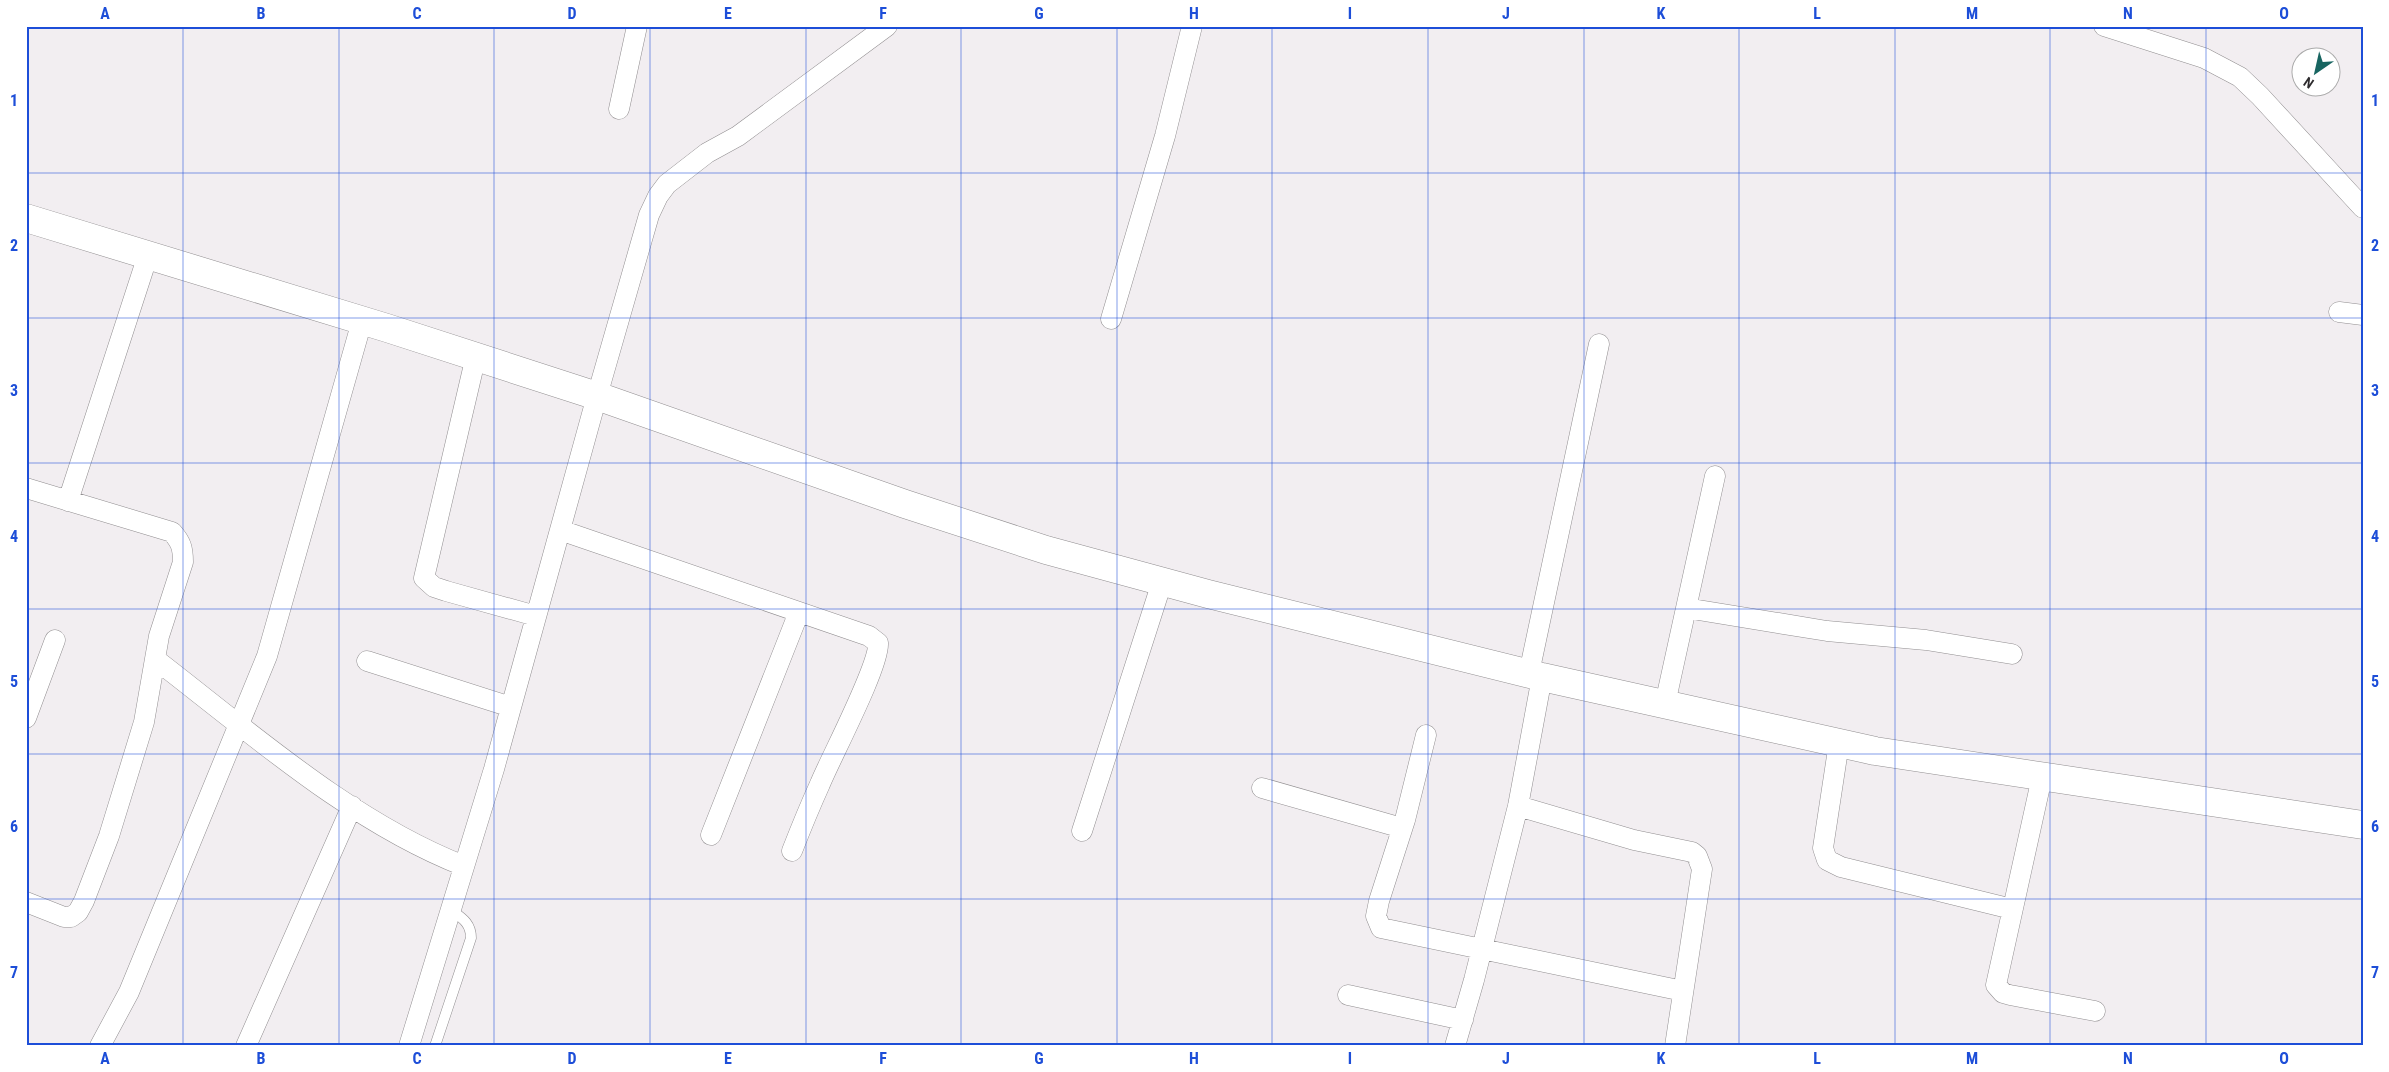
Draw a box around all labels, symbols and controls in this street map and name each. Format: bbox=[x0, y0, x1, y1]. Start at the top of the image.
text: A bbox=[100, 4, 110, 23]
text: B bbox=[257, 4, 266, 23]
text: C bbox=[412, 4, 422, 23]
text: D bbox=[567, 4, 577, 23]
text: E bbox=[724, 4, 732, 23]
text: F bbox=[879, 4, 887, 23]
text: G bbox=[1034, 4, 1044, 23]
text: H bbox=[1189, 4, 1199, 23]
text: I bbox=[1348, 4, 1352, 23]
text: J bbox=[1502, 4, 1510, 23]
text: K bbox=[1657, 4, 1666, 23]
text: L bbox=[1813, 4, 1821, 23]
text: M bbox=[1966, 4, 1978, 23]
text: N bbox=[2123, 4, 2133, 23]
text: O bbox=[2279, 4, 2289, 23]
north arrow bbox=[2292, 48, 2342, 98]
text: N bbox=[2301, 74, 2317, 92]
text: 1 bbox=[10, 91, 18, 110]
text: 1 bbox=[2371, 91, 2379, 110]
text: 2 bbox=[10, 236, 18, 255]
text: 2 bbox=[2371, 236, 2379, 255]
text: 3 bbox=[10, 381, 18, 400]
text: 3 bbox=[2371, 381, 2379, 400]
text: 4 bbox=[10, 527, 18, 546]
text: 4 bbox=[2371, 527, 2379, 546]
text: 5 bbox=[10, 672, 18, 691]
text: 5 bbox=[2371, 672, 2379, 691]
text: 6 bbox=[10, 817, 18, 836]
text: 6 bbox=[2371, 817, 2379, 836]
text: 7 bbox=[10, 963, 18, 982]
text: 7 bbox=[2371, 963, 2379, 982]
text: A bbox=[100, 1049, 110, 1068]
text: B bbox=[257, 1049, 266, 1068]
text: C bbox=[412, 1049, 422, 1068]
text: D bbox=[567, 1049, 577, 1068]
text: E bbox=[724, 1049, 732, 1068]
text: F bbox=[879, 1049, 887, 1068]
text: G bbox=[1034, 1049, 1044, 1068]
text: H bbox=[1189, 1049, 1199, 1068]
text: I bbox=[1348, 1049, 1352, 1068]
text: J bbox=[1502, 1049, 1510, 1068]
text: K bbox=[1657, 1049, 1666, 1068]
text: L bbox=[1813, 1049, 1821, 1068]
text: M bbox=[1966, 1049, 1978, 1068]
text: N bbox=[2123, 1049, 2133, 1068]
text: O bbox=[2279, 1049, 2289, 1068]

